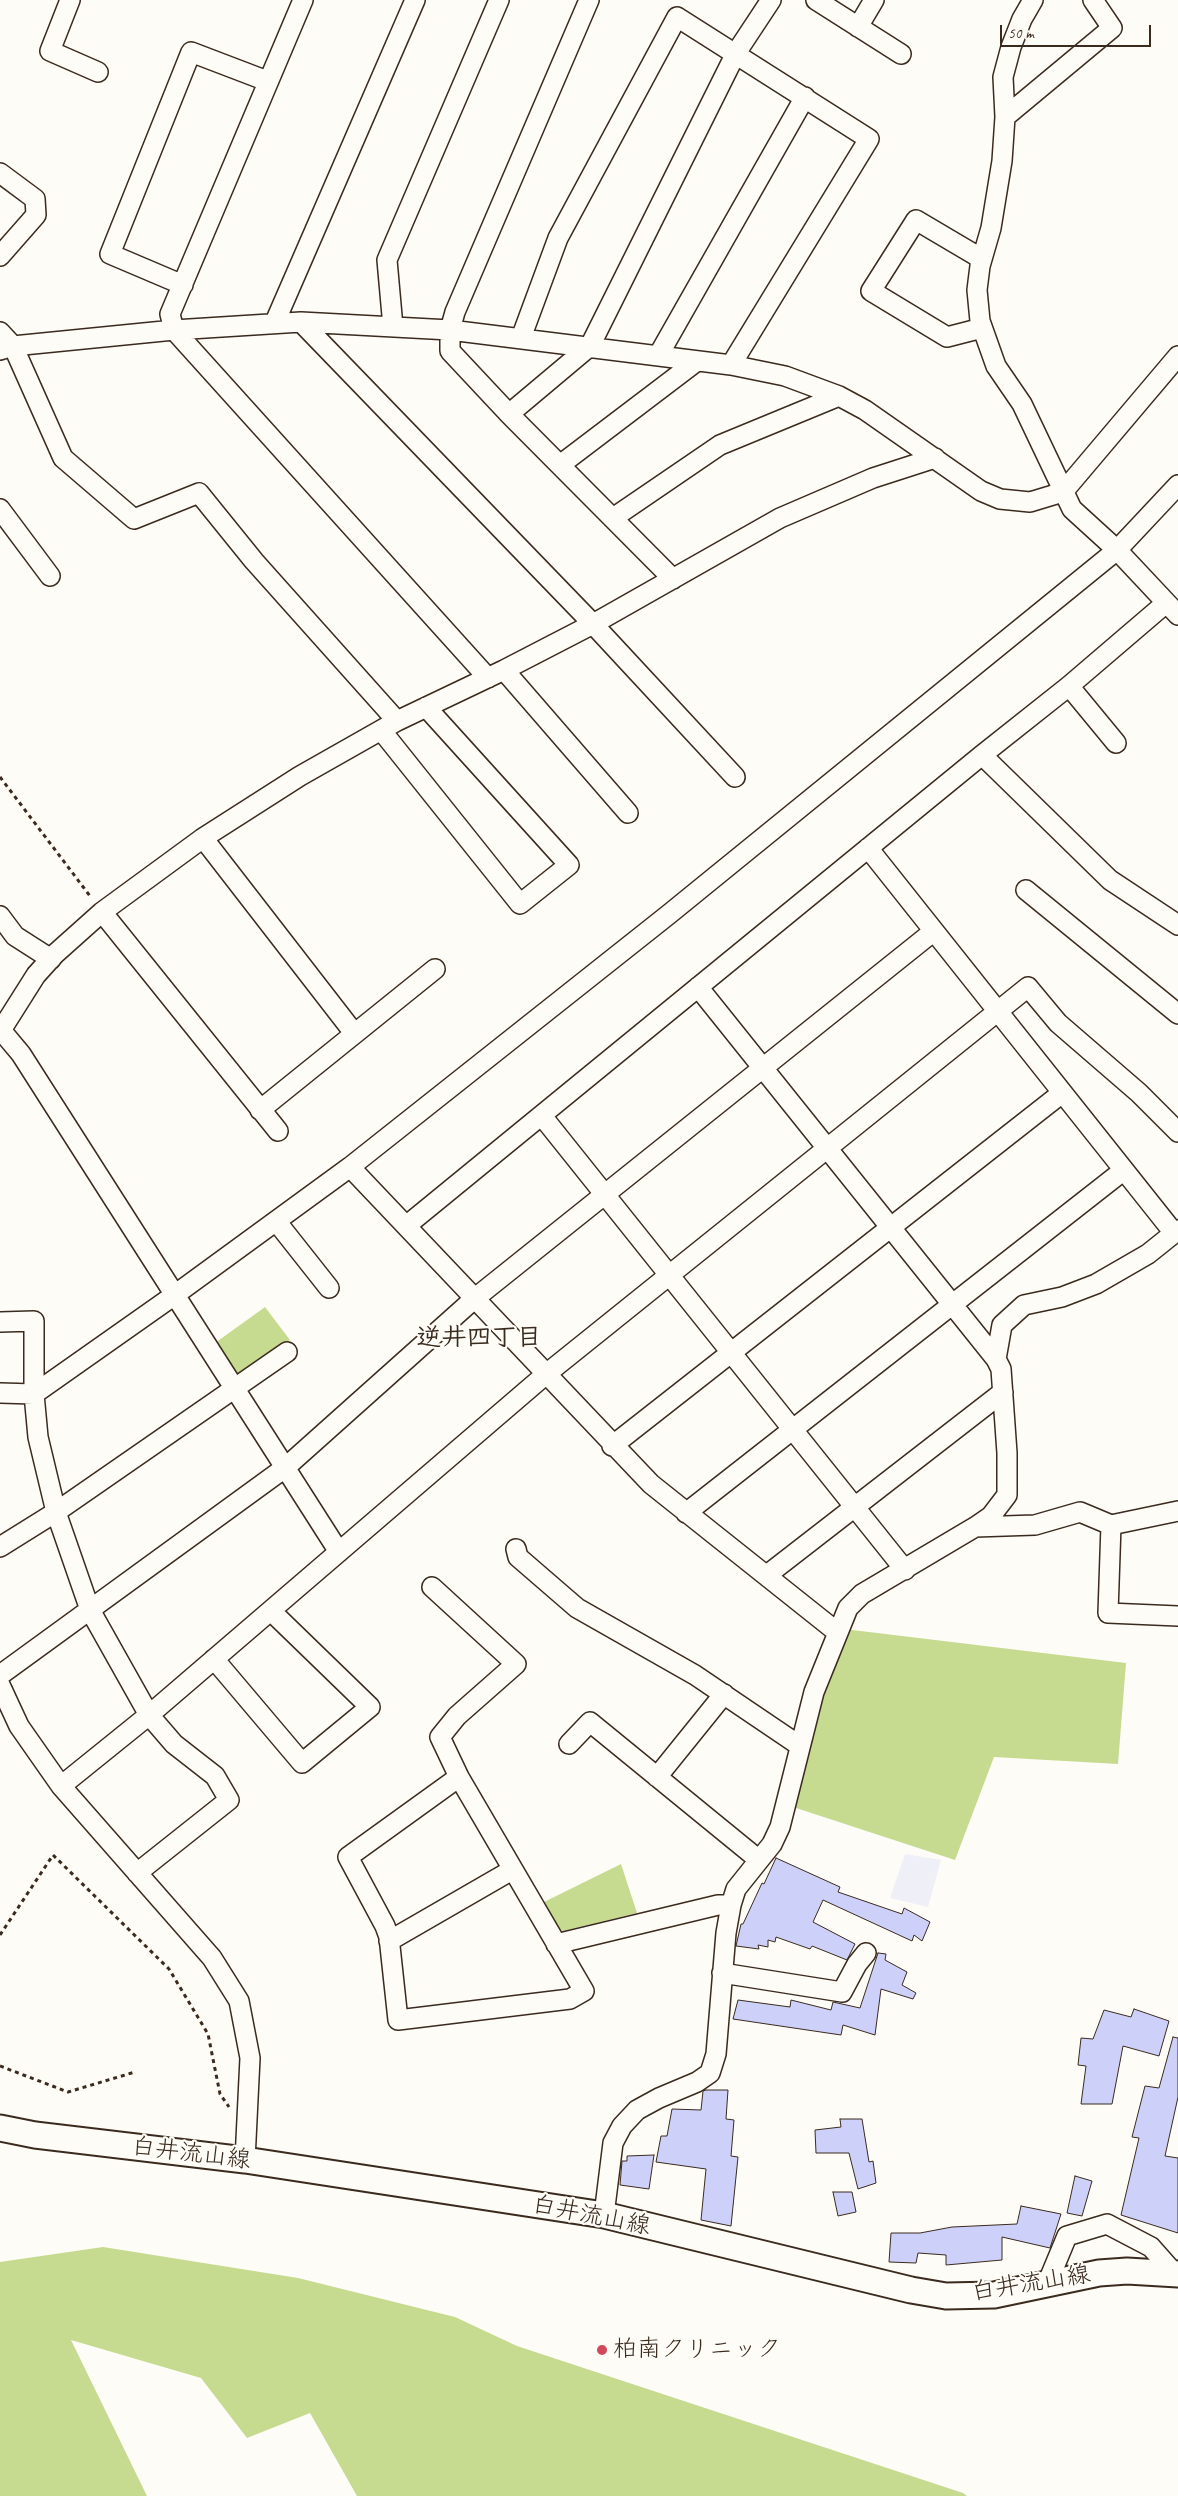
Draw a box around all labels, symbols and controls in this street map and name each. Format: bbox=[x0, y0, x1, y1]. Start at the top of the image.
scale bar bbox=[1003, 15, 1154, 47]
text: 50 m bbox=[1008, 24, 1034, 43]
district label: 逆井四丁目 bbox=[417, 1323, 541, 1353]
street label: 白井流山線 bbox=[130, 2132, 252, 2176]
street label: 白井流山線 bbox=[529, 2190, 653, 2242]
street label: 白井流山線 bbox=[969, 2260, 1093, 2308]
place label: 柏南クリニック bbox=[613, 2336, 781, 2364]
marker: 柏南クリニック bbox=[595, 2343, 609, 2357]

